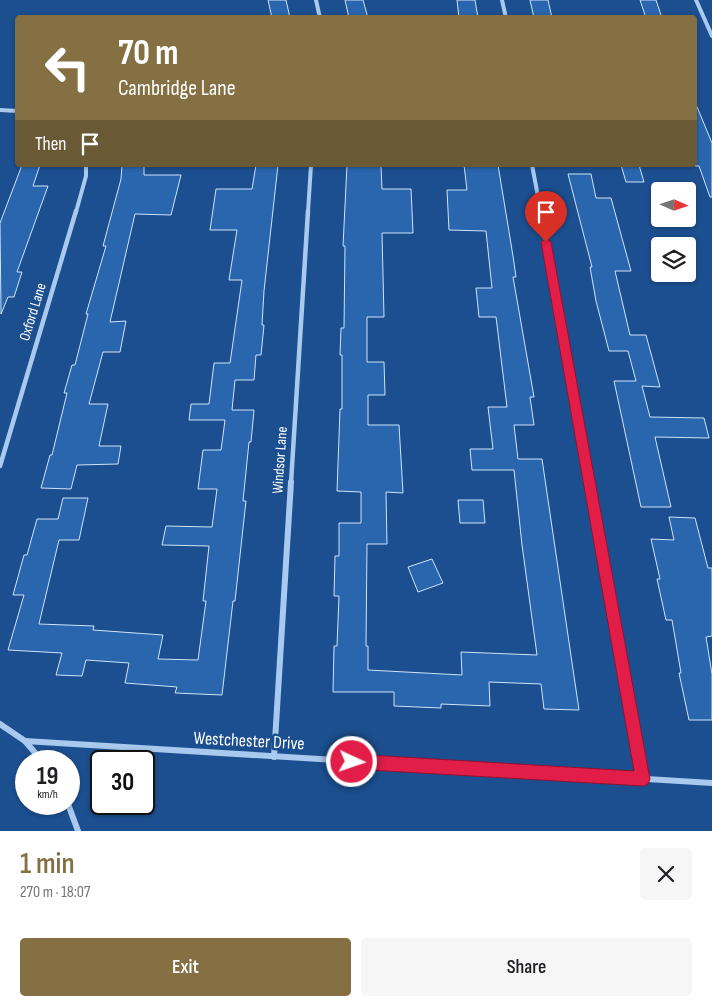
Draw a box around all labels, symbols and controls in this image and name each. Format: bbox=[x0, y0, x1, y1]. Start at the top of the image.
text: 70 m bbox=[118, 32, 178, 75]
icon: left bbox=[35, 35, 100, 100]
text: Cambridge Lane bbox=[118, 75, 236, 102]
icon: arrive bbox=[76, 130, 104, 158]
text: Then bbox=[35, 133, 66, 156]
north arrow bbox=[651, 182, 696, 228]
map controls bbox=[651, 182, 696, 282]
pin bbox=[525, 191, 567, 242]
icon: arrive bbox=[532, 198, 560, 226]
button: layers bbox=[651, 237, 696, 282]
street label: Oxford Lane bbox=[15, 281, 51, 343]
street label: Windsor Lane bbox=[268, 426, 292, 494]
street label: Westchester Drive bbox=[193, 728, 305, 754]
position arrow bbox=[325, 735, 377, 787]
speed limit sign: 30 bbox=[90, 750, 155, 815]
text: 19 bbox=[37, 761, 58, 792]
text: km/h bbox=[37, 787, 58, 802]
text: 1 min bbox=[20, 846, 75, 882]
button: close bbox=[640, 848, 692, 900]
text: 270 m · 18:07 bbox=[20, 883, 90, 902]
button: Exit bbox=[20, 938, 351, 996]
button: Share bbox=[361, 938, 692, 996]

